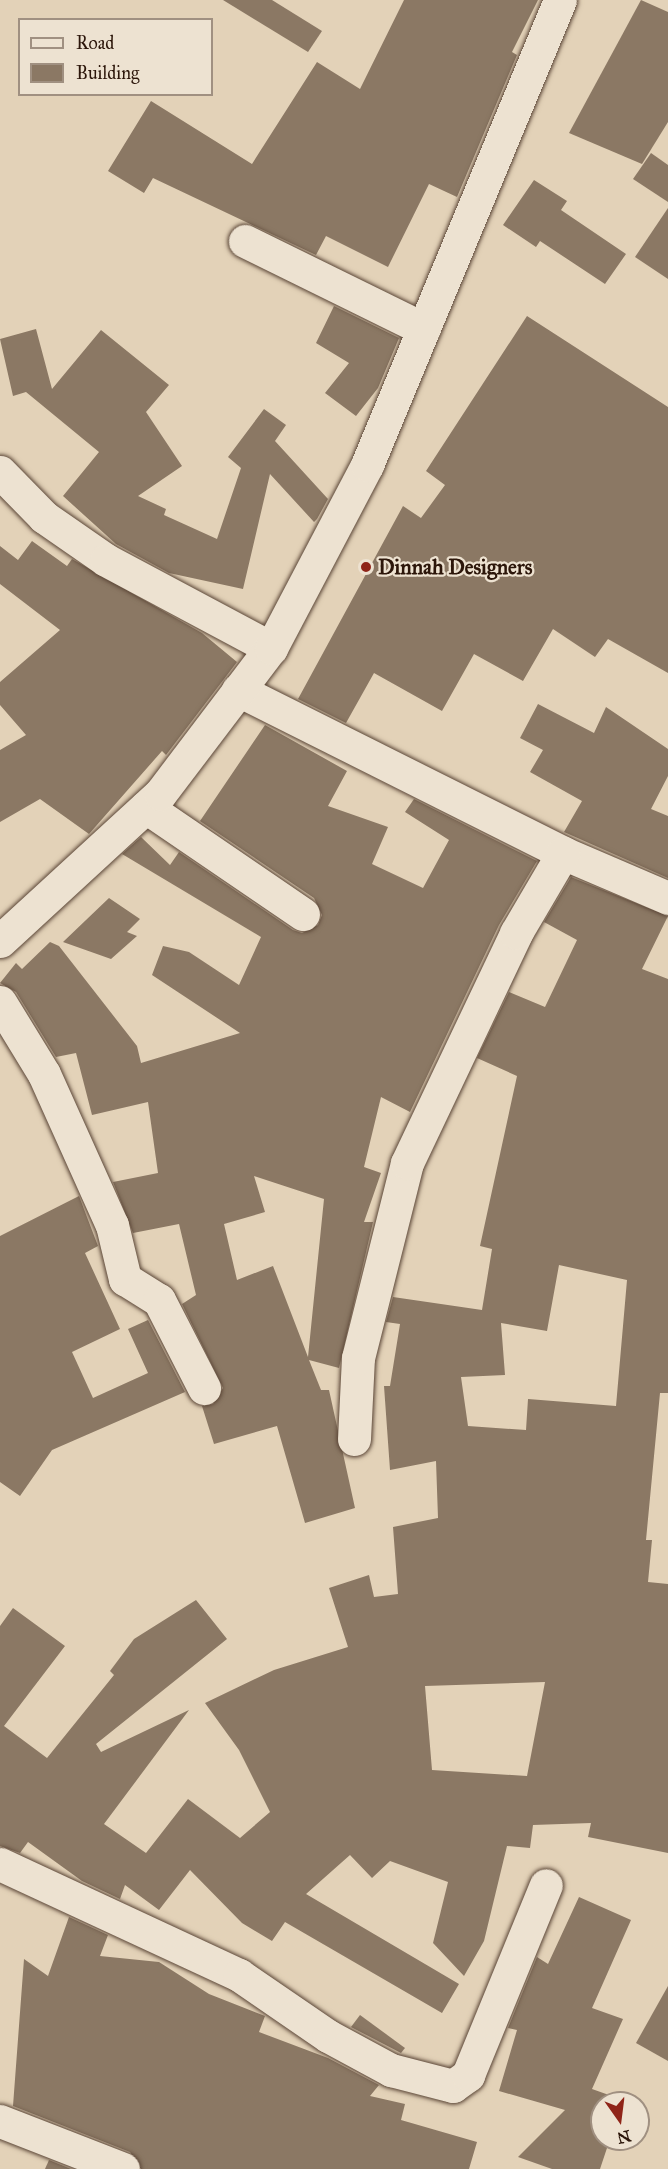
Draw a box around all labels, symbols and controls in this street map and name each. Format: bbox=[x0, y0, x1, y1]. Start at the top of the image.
legend bbox=[18, 18, 213, 96]
text: Road bbox=[76, 32, 114, 54]
text: Building bbox=[76, 62, 139, 84]
place label: Dinnah Designers bbox=[378, 554, 532, 580]
marker: Dinnah Designers bbox=[359, 560, 373, 574]
north arrow bbox=[590, 2091, 650, 2151]
text: N bbox=[615, 2126, 633, 2148]

